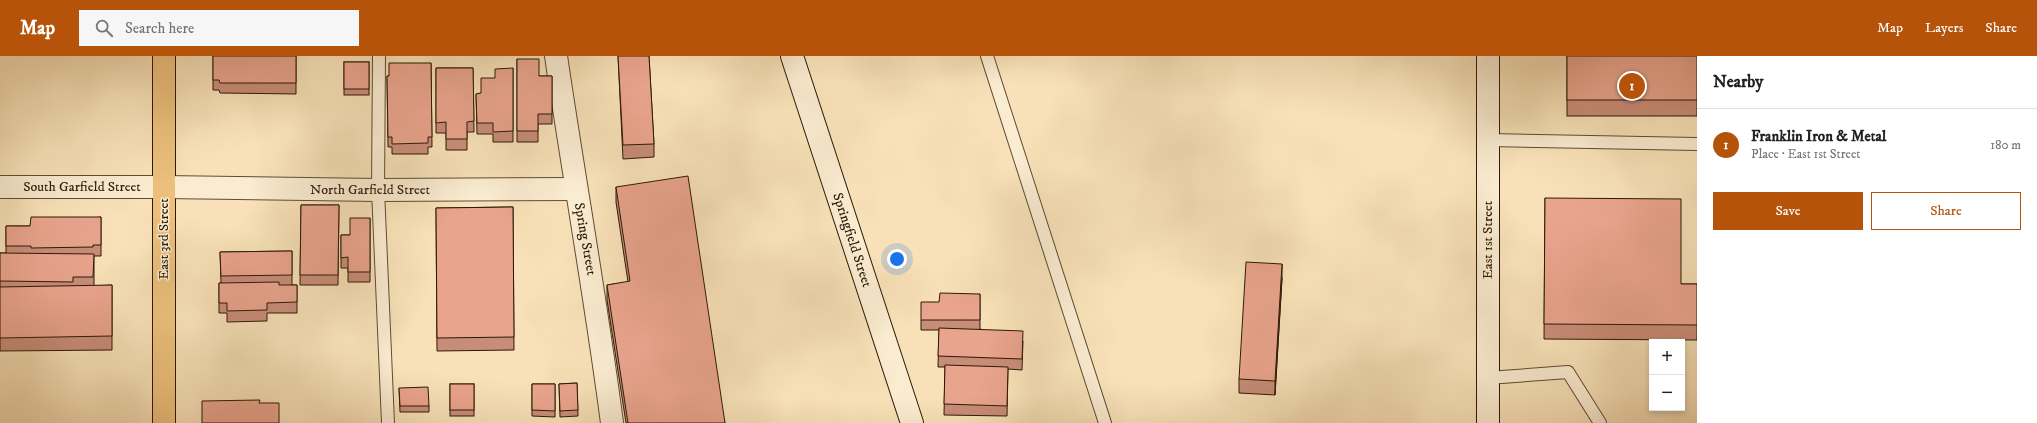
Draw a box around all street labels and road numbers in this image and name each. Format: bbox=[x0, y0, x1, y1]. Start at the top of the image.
street label: South Garfield Street bbox=[23, 178, 141, 196]
street label: North Garfield Street bbox=[310, 181, 430, 199]
street label: Springfield Street bbox=[828, 190, 876, 290]
street label: East 3rd Street bbox=[155, 198, 173, 280]
street label: East 1st Street bbox=[1479, 200, 1497, 279]
street label: Spring Street bbox=[570, 201, 600, 277]

